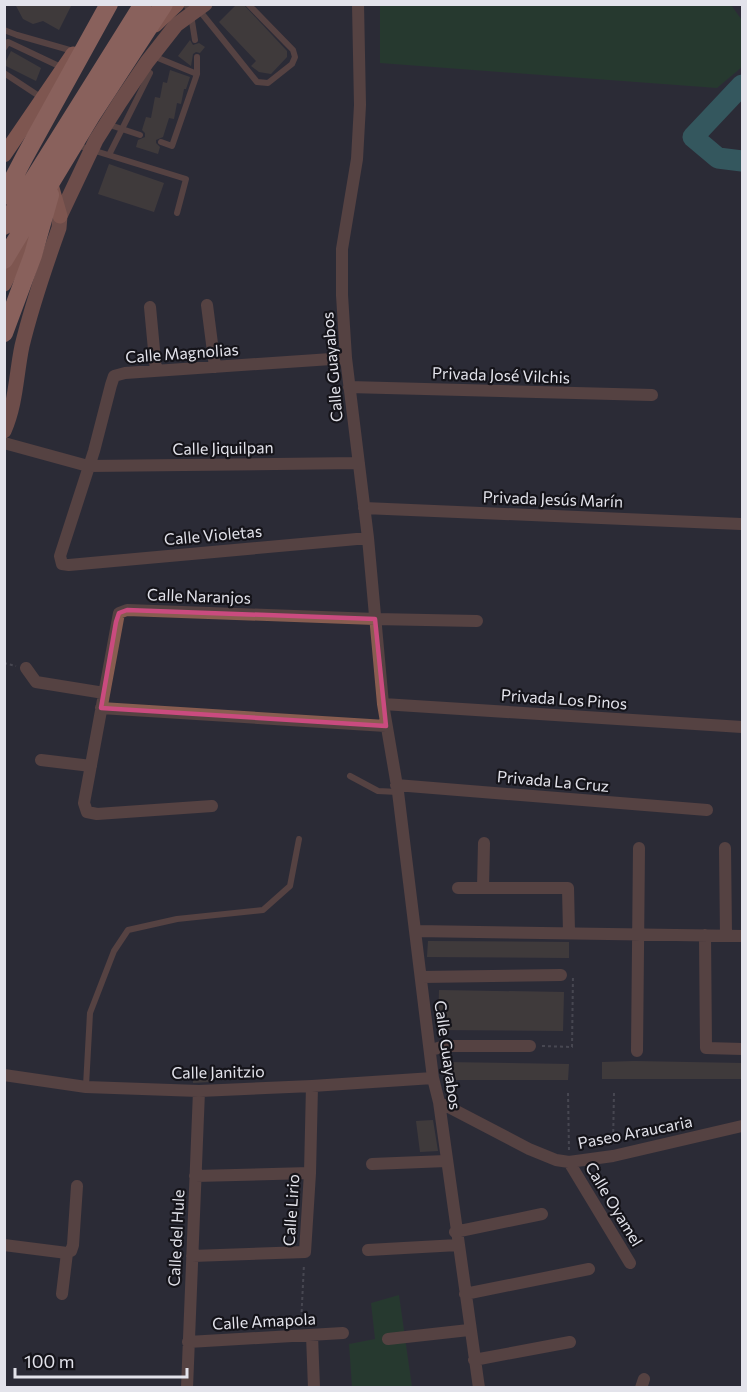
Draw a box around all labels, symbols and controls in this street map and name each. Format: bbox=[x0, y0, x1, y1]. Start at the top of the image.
street label: Calle Guayabos bbox=[317, 311, 346, 423]
street label: Calle Magnolias bbox=[125, 339, 239, 366]
street label: Privada José Vilchis bbox=[432, 363, 570, 386]
street label: Calle Jiquilpan bbox=[172, 437, 274, 458]
street label: Privada Jesús Marín bbox=[482, 487, 624, 510]
street label: Calle Violetas bbox=[163, 521, 263, 548]
street label: Calle Naranjos bbox=[147, 584, 251, 607]
street label: Privada Los Pinos bbox=[500, 685, 628, 712]
street label: Privada La Cruz bbox=[496, 766, 610, 795]
street label: Calle Guayabos bbox=[431, 999, 466, 1111]
street label: Calle Janitzio bbox=[171, 1061, 265, 1082]
street label: Paseo Araucaria bbox=[576, 1111, 694, 1152]
street label: Calle Oyamel bbox=[582, 1158, 647, 1249]
street label: Calle Lirio bbox=[279, 1173, 302, 1247]
street label: Calle del Hule bbox=[163, 1189, 188, 1287]
street label: Calle Amapola bbox=[212, 1308, 316, 1333]
scale bar bbox=[15, 1341, 188, 1379]
text: 100 m bbox=[24, 1350, 74, 1372]

